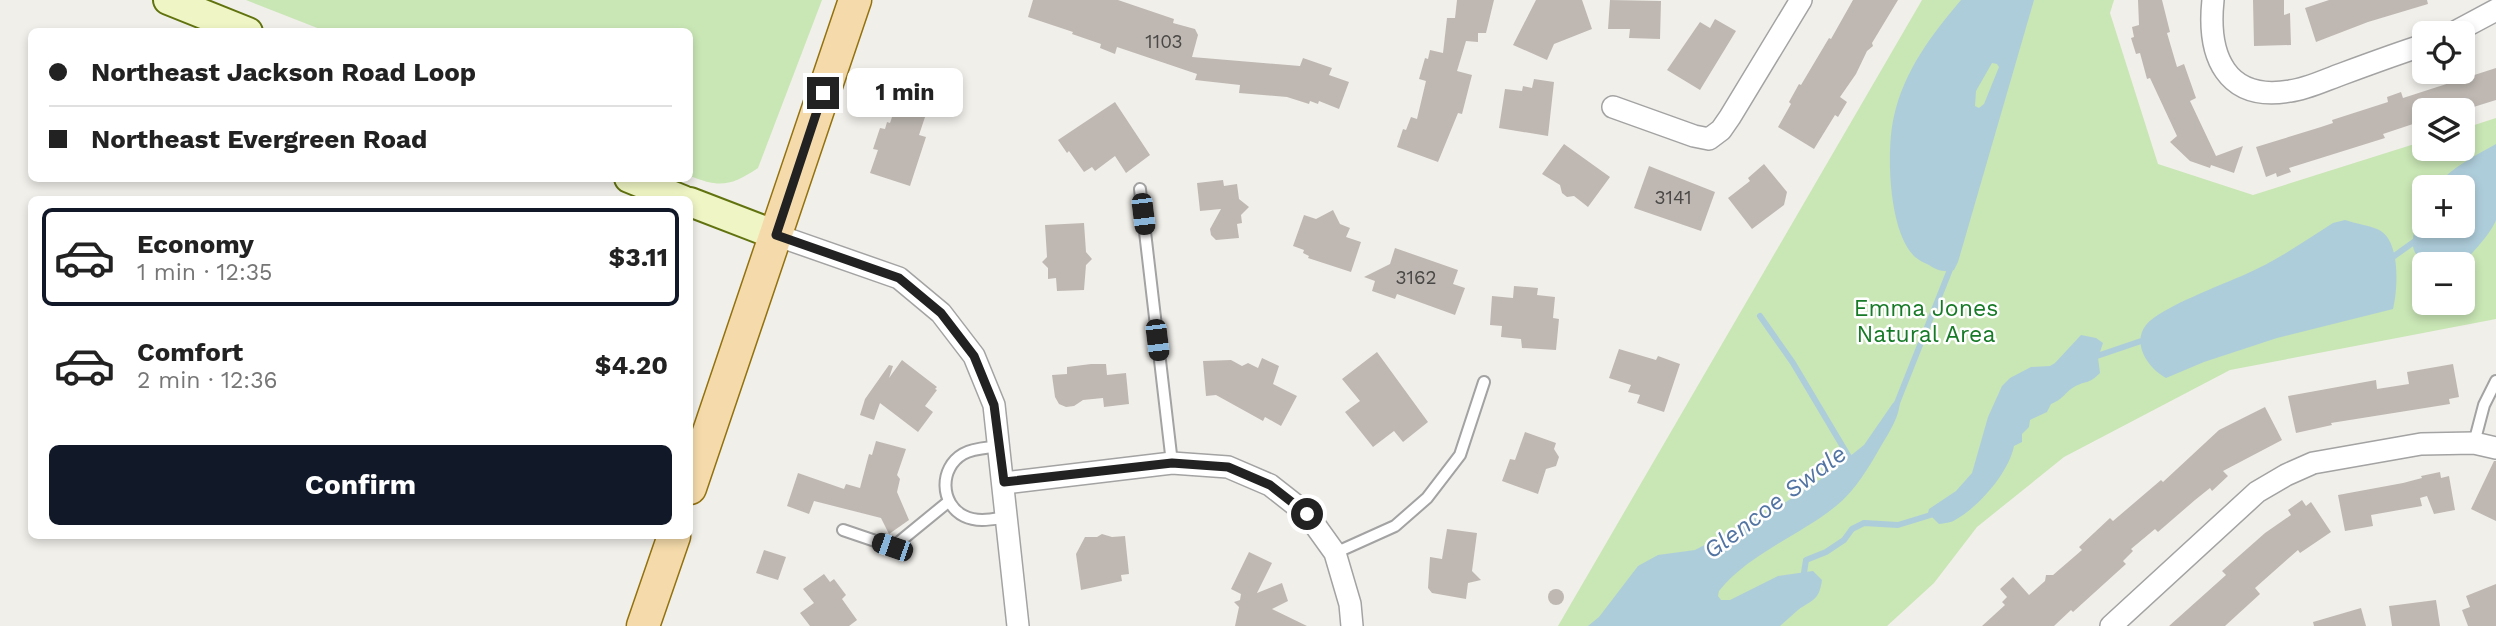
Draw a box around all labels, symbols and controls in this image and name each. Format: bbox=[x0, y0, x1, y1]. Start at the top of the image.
map controls bbox=[2412, 21, 2475, 315]
button: locate bbox=[2412, 21, 2475, 84]
house number: 1103 bbox=[1145, 30, 1183, 53]
text: Northeast Jackson Road Loop bbox=[91, 57, 476, 87]
callout: 1 min bbox=[848, 68, 963, 118]
route end bbox=[807, 77, 839, 109]
text: 1 min bbox=[875, 79, 935, 106]
button: layers bbox=[2412, 98, 2475, 161]
text: Northeast Evergreen Road bbox=[91, 124, 427, 154]
button: + bbox=[2412, 175, 2475, 238]
house number: 3141 bbox=[1654, 186, 1692, 209]
car bbox=[1131, 192, 1156, 236]
icon: car bbox=[53, 226, 116, 289]
text: Economy bbox=[137, 229, 254, 259]
text: $3.11 bbox=[609, 242, 668, 272]
button: − bbox=[2412, 252, 2475, 315]
text: 1 min · 12:35 bbox=[137, 259, 273, 286]
house number: 3162 bbox=[1395, 266, 1437, 289]
park label: Emma Jones Natural Area bbox=[1854, 295, 1998, 348]
car bbox=[1145, 318, 1170, 362]
icon: car bbox=[53, 334, 116, 397]
text: Comfort bbox=[137, 337, 243, 367]
text: $4.20 bbox=[595, 350, 668, 380]
text: 2 min · 12:36 bbox=[137, 367, 278, 394]
water label: Glencoe Swale bbox=[1698, 439, 1852, 565]
button: Confirm bbox=[49, 445, 672, 525]
route start bbox=[1291, 498, 1323, 530]
car bbox=[869, 530, 916, 564]

